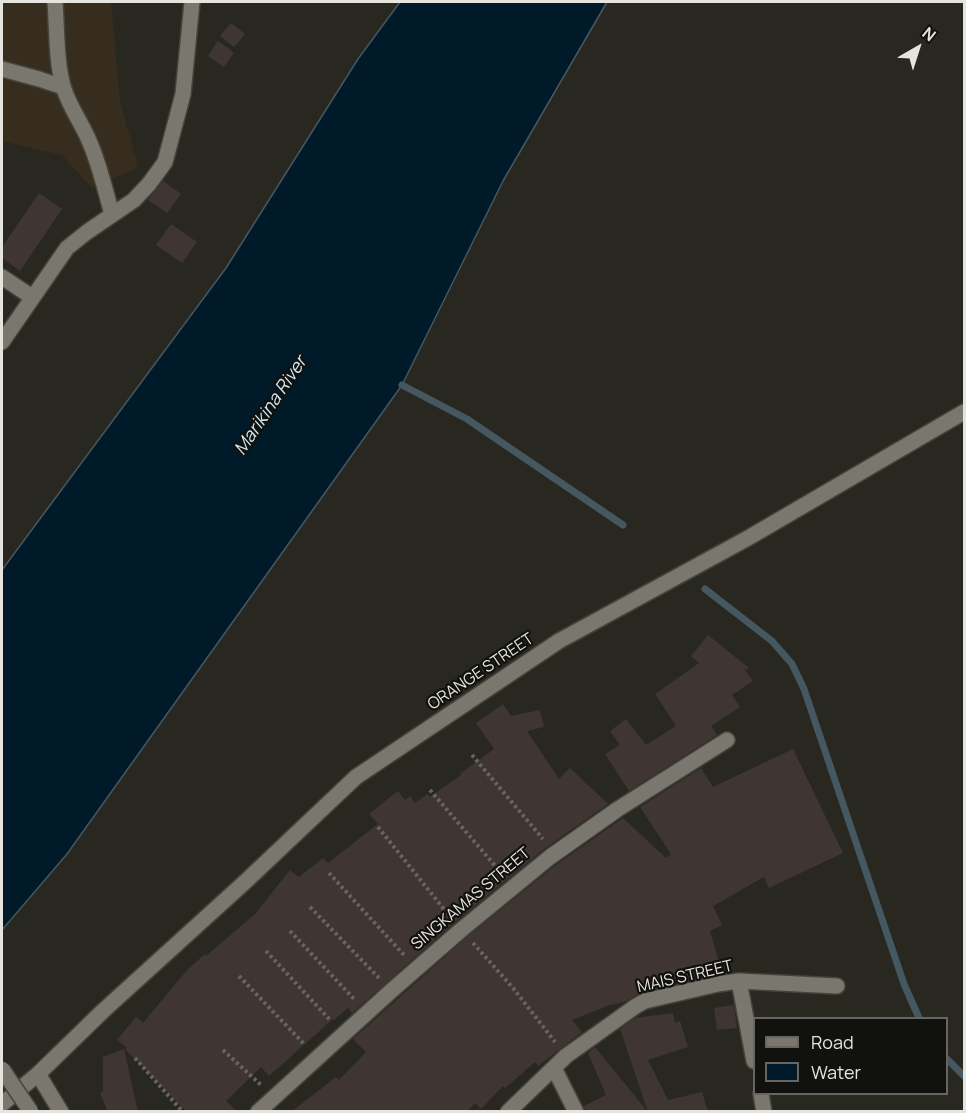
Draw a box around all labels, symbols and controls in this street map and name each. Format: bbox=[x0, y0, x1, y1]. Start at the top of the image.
north arrow bbox=[888, 18, 948, 78]
text: N bbox=[918, 22, 941, 46]
water label: Marikina River bbox=[230, 352, 312, 460]
street label: ORANGE STREET bbox=[424, 629, 538, 715]
street label: SINGKAMAS STREET bbox=[408, 844, 534, 954]
street label: MAIS STREET bbox=[635, 957, 735, 997]
legend bbox=[753, 1017, 948, 1095]
text: Road bbox=[811, 1030, 854, 1054]
text: Water bbox=[811, 1060, 861, 1084]

